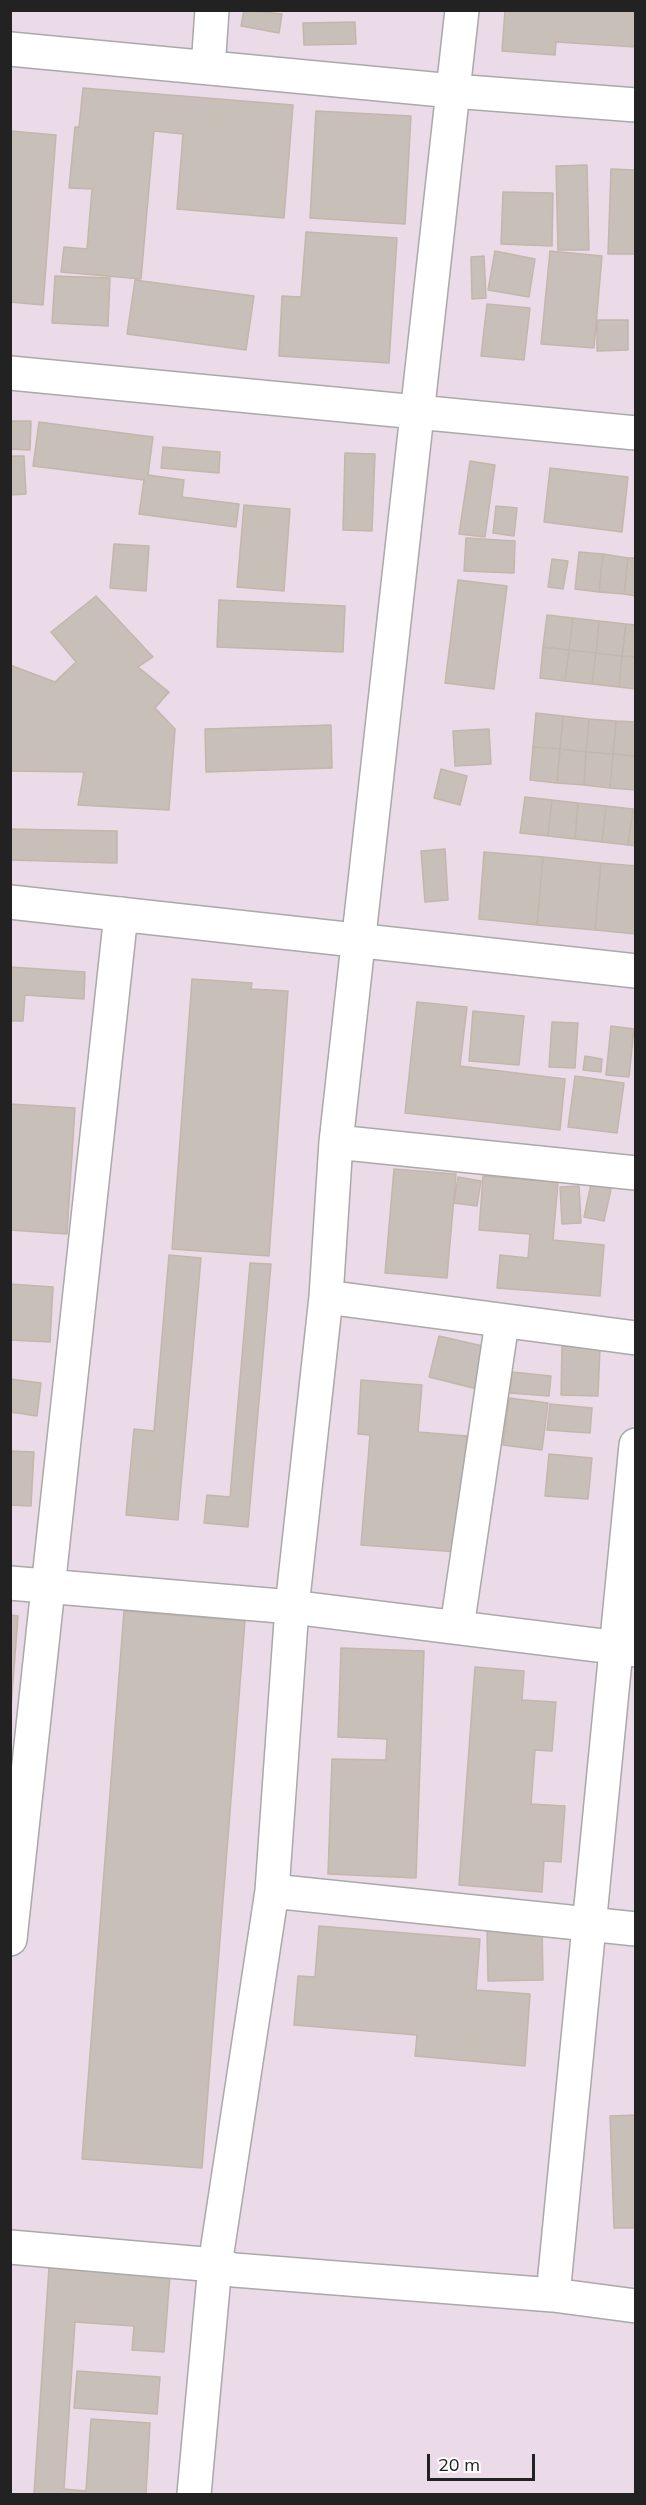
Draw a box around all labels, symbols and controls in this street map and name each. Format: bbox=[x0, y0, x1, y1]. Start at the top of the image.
scale bar bbox=[430, 2442, 538, 2480]
text: 20 m bbox=[438, 2453, 480, 2476]

